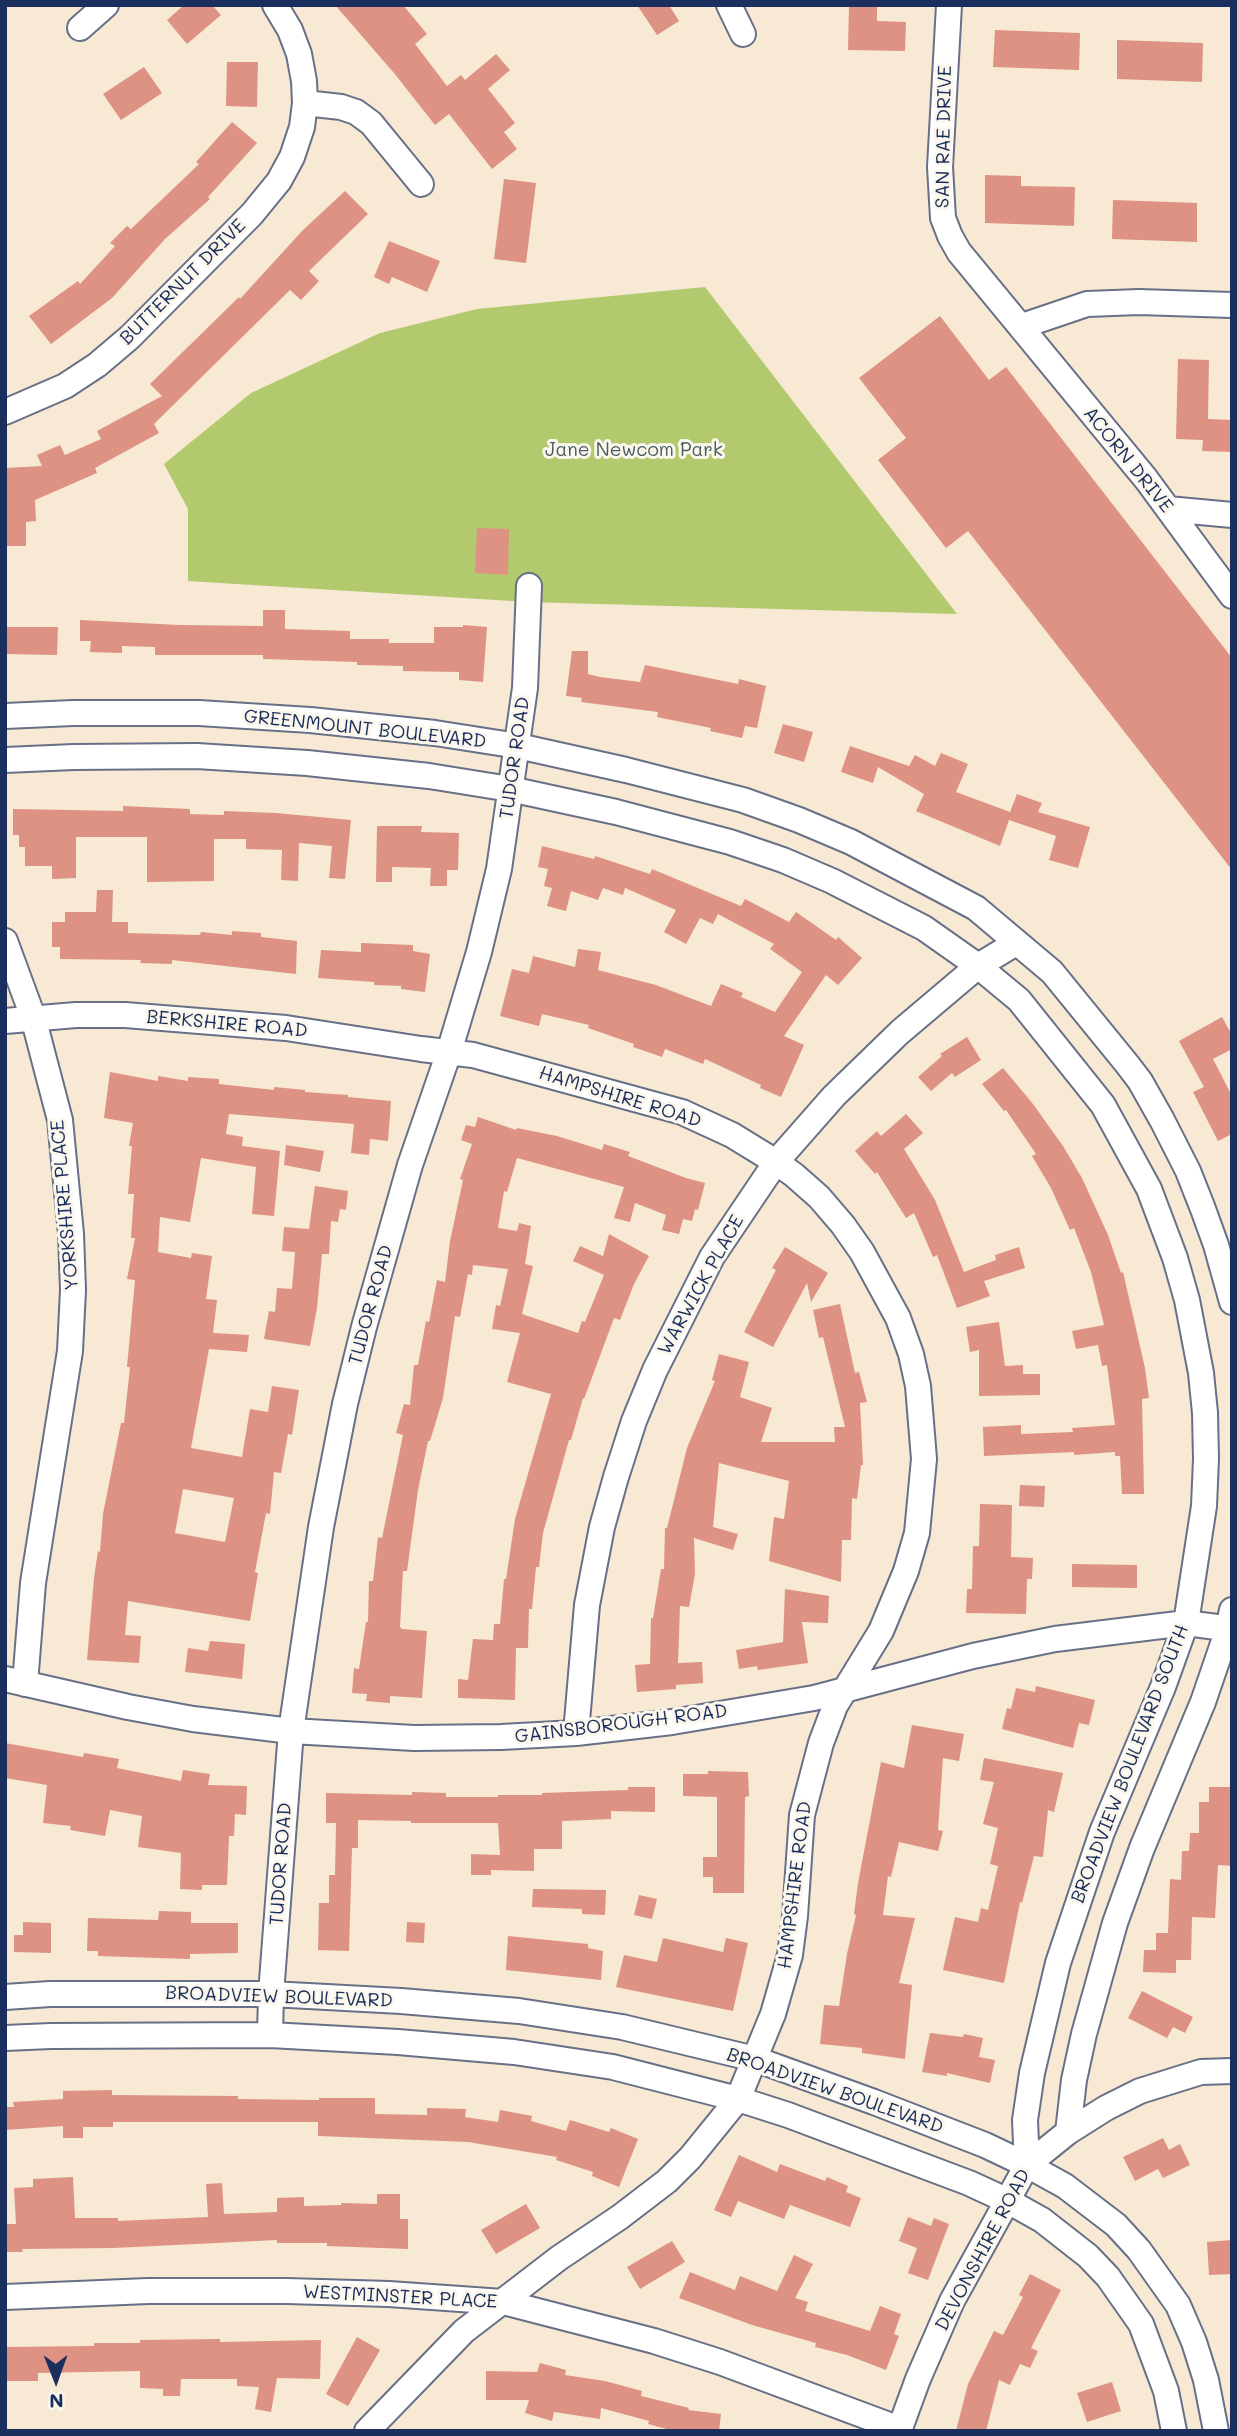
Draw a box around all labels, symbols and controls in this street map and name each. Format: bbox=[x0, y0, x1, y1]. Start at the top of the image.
street label: SAN RAE DRIVE bbox=[931, 65, 957, 209]
street label: BUTTERNUT DRIVE bbox=[115, 214, 251, 350]
street label: ACORN DRIVE bbox=[1078, 402, 1178, 518]
park label: Jane Newcom Park bbox=[545, 439, 723, 461]
street label: TUDOR ROAD bbox=[495, 695, 535, 821]
street label: GREENMOUNT BOULEVARD bbox=[243, 705, 487, 753]
street label: BERKSHIRE ROAD bbox=[146, 1006, 308, 1042]
street label: HAMPSHIRE ROAD bbox=[536, 1061, 704, 1133]
street label: YORKSHIRE PLACE bbox=[46, 1119, 84, 1291]
street label: WARWICK PLACE bbox=[653, 1211, 749, 1359]
street label: TUDOR ROAD bbox=[344, 1243, 398, 1367]
street label: BROADVIEW BOULEVARD SOUTH bbox=[1066, 1622, 1194, 1906]
street label: GAINSBOROUGH ROAD bbox=[513, 1700, 729, 1748]
street label: HAMPSHIRE ROAD bbox=[773, 1800, 817, 1970]
street label: TUDOR ROAD bbox=[265, 1802, 297, 1926]
street label: BROADVIEW BOULEVARD bbox=[165, 1982, 393, 2012]
street label: BROADVIEW BOULEVARD bbox=[724, 2043, 946, 2139]
street label: DEVONSHIRE ROAD bbox=[931, 2165, 1035, 2335]
street label: WESTMINSTER PLACE bbox=[302, 2281, 498, 2313]
north arrow bbox=[21, 2345, 91, 2415]
text: N bbox=[49, 2389, 64, 2414]

